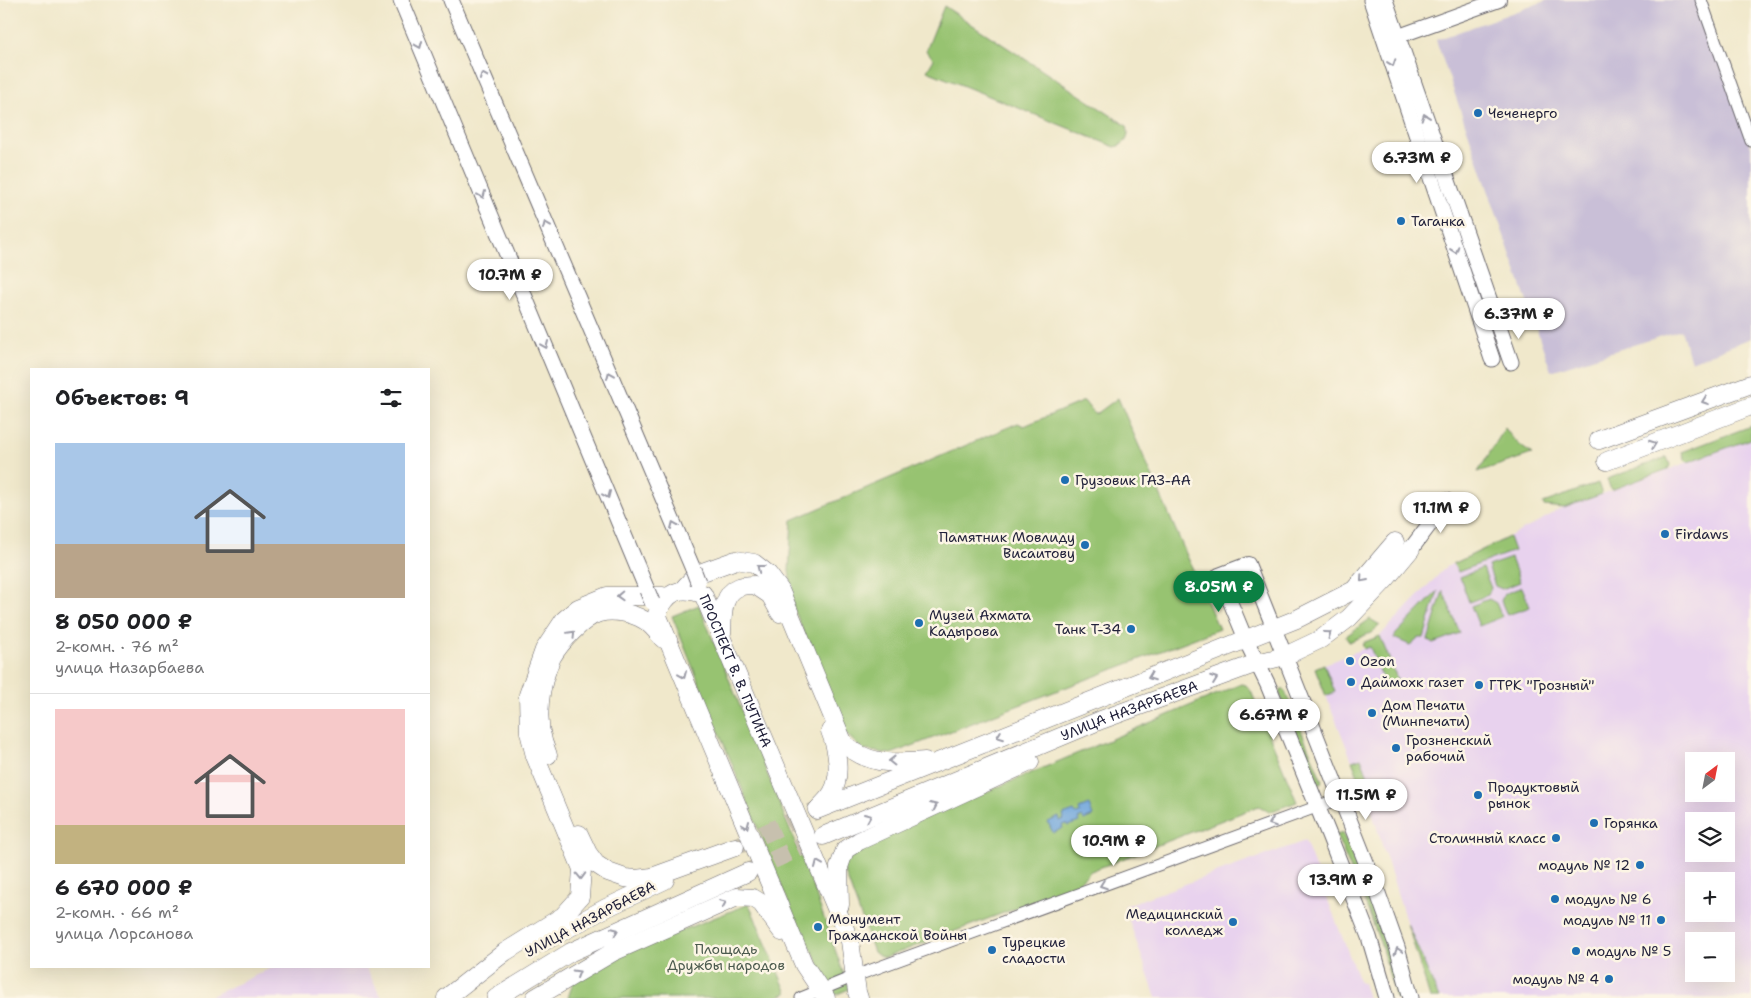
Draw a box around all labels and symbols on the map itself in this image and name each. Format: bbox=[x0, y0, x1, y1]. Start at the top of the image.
one-way arrow bbox=[413, 40, 424, 49]
one-way arrow bbox=[1386, 58, 1396, 67]
one-way arrow bbox=[478, 72, 489, 81]
place label: Чеченерго bbox=[1488, 104, 1557, 122]
marker: Чеченерго bbox=[1472, 107, 1484, 119]
one-way arrow bbox=[1421, 113, 1431, 122]
pin: 6.73M ₽ bbox=[1371, 142, 1463, 184]
one-way arrow bbox=[476, 190, 486, 199]
place label: Таганка bbox=[1411, 212, 1465, 230]
marker: Таганка bbox=[1395, 215, 1407, 227]
one-way arrow bbox=[542, 222, 552, 230]
one-way arrow bbox=[1450, 245, 1460, 254]
pin: 10.7M ₽ bbox=[464, 258, 556, 301]
pin: 6.37M ₽ bbox=[1473, 298, 1565, 340]
one-way arrow bbox=[538, 340, 549, 349]
one-way arrow bbox=[606, 371, 616, 380]
one-way arrow bbox=[1701, 395, 1710, 405]
one-way arrow bbox=[1648, 440, 1657, 450]
place label: Грузовик ГАЗ-АА bbox=[1075, 471, 1191, 489]
marker: Грузовик ГАЗ-АА bbox=[1059, 474, 1071, 486]
one-way arrow bbox=[601, 490, 612, 499]
pin: 11.1M ₽ bbox=[1395, 492, 1487, 534]
one-way arrow bbox=[669, 521, 679, 529]
place label: Firdaws bbox=[1675, 525, 1729, 543]
place label: Памятник Мовлиду Висаитову bbox=[939, 528, 1075, 562]
marker: Firdaws bbox=[1659, 528, 1671, 540]
marker: Памятник Мовлиду Висаитову bbox=[1079, 539, 1091, 551]
one-way arrow bbox=[757, 565, 766, 573]
pin: 8.05M ₽ bbox=[1173, 570, 1265, 613]
one-way arrow bbox=[1360, 573, 1369, 582]
one-way arrow bbox=[616, 591, 624, 601]
street label: ПРОСПЕКТ В. В. ПУТИНА bbox=[695, 592, 776, 750]
place label: Музей Ахмата Кадырова bbox=[929, 606, 1031, 640]
marker: Музей Ахмата Кадырова bbox=[913, 617, 925, 629]
place label: Танк Т-34 bbox=[1055, 620, 1121, 638]
marker: Танк Т-34 bbox=[1125, 623, 1137, 635]
one-way arrow bbox=[566, 630, 575, 639]
one-way arrow bbox=[1322, 631, 1331, 639]
place label: Ozon bbox=[1360, 652, 1395, 670]
marker: Ozon bbox=[1344, 655, 1356, 667]
one-way arrow bbox=[677, 671, 687, 679]
one-way arrow bbox=[1148, 671, 1156, 681]
place label: Даймохк газет bbox=[1361, 673, 1465, 691]
one-way arrow bbox=[1209, 675, 1217, 685]
street label: УЛИЦА НАЗАРБАЕВА bbox=[1058, 676, 1200, 745]
marker: Даймохк газет bbox=[1345, 676, 1357, 688]
place label: ГТРК "Грозный" bbox=[1489, 676, 1595, 694]
marker: ГТРК "Грозный" bbox=[1473, 679, 1485, 691]
place label: Дом Печати (Минпечати) bbox=[1382, 696, 1470, 730]
pin: 6.67M ₽ bbox=[1228, 698, 1320, 741]
marker: Дом Печати (Минпечати) bbox=[1366, 707, 1378, 719]
one-way arrow bbox=[996, 730, 1005, 740]
place label: Грозненский рабочий bbox=[1406, 731, 1492, 765]
marker: Грозненский рабочий bbox=[1390, 742, 1402, 754]
north arrow bbox=[1685, 752, 1735, 802]
one-way arrow bbox=[887, 756, 895, 767]
pin: 11.5M ₽ bbox=[1320, 778, 1412, 821]
place label: Продуктовый рынок bbox=[1488, 778, 1579, 812]
marker: Продуктовый рынок bbox=[1472, 789, 1484, 801]
one-way arrow bbox=[929, 802, 938, 812]
one-way arrow bbox=[863, 813, 872, 824]
place label: Горянка bbox=[1604, 814, 1658, 832]
one-way arrow bbox=[1268, 817, 1276, 827]
marker: Горянка bbox=[1588, 817, 1600, 829]
one-way arrow bbox=[739, 820, 750, 829]
pin: 10.9M ₽ bbox=[1068, 824, 1160, 867]
place label: Столичный класс bbox=[1429, 829, 1546, 847]
marker: Столичный класс bbox=[1550, 832, 1562, 844]
place label: модуль № 12 bbox=[1538, 856, 1630, 874]
marker: модуль № 12 bbox=[1634, 859, 1646, 871]
one-way arrow bbox=[813, 860, 824, 869]
pin: 13.9M ₽ bbox=[1295, 864, 1387, 906]
one-way arrow bbox=[576, 872, 586, 880]
street label: УЛИЦА НАЗАРБАЕВА bbox=[522, 877, 658, 961]
one-way arrow bbox=[1099, 879, 1107, 889]
place label: модуль № 6 bbox=[1565, 890, 1652, 908]
marker: модуль № 6 bbox=[1549, 893, 1561, 905]
one-way arrow bbox=[718, 898, 727, 909]
place label: Медицинский колледж bbox=[1126, 905, 1224, 939]
place label: Монумент Гражданской Войны bbox=[828, 910, 967, 944]
place label: модуль № 11 bbox=[1563, 911, 1651, 929]
marker: модуль № 11 bbox=[1655, 914, 1667, 926]
marker: Медицинский колледж bbox=[1227, 916, 1239, 928]
marker: Монумент Гражданской Войны bbox=[812, 921, 824, 933]
one-way arrow bbox=[610, 927, 619, 938]
place label: Турецкие сладости bbox=[1002, 933, 1066, 967]
park label: Площадь Дружбы народов bbox=[667, 940, 785, 974]
place label: модуль № 5 bbox=[1586, 942, 1671, 960]
marker: Турецкие сладости bbox=[986, 944, 998, 956]
marker: модуль № 5 bbox=[1570, 945, 1582, 957]
one-way arrow bbox=[1393, 948, 1403, 956]
one-way arrow bbox=[571, 969, 580, 979]
place label: модуль № 4 bbox=[1512, 970, 1599, 988]
marker: модуль № 4 bbox=[1603, 973, 1615, 985]

